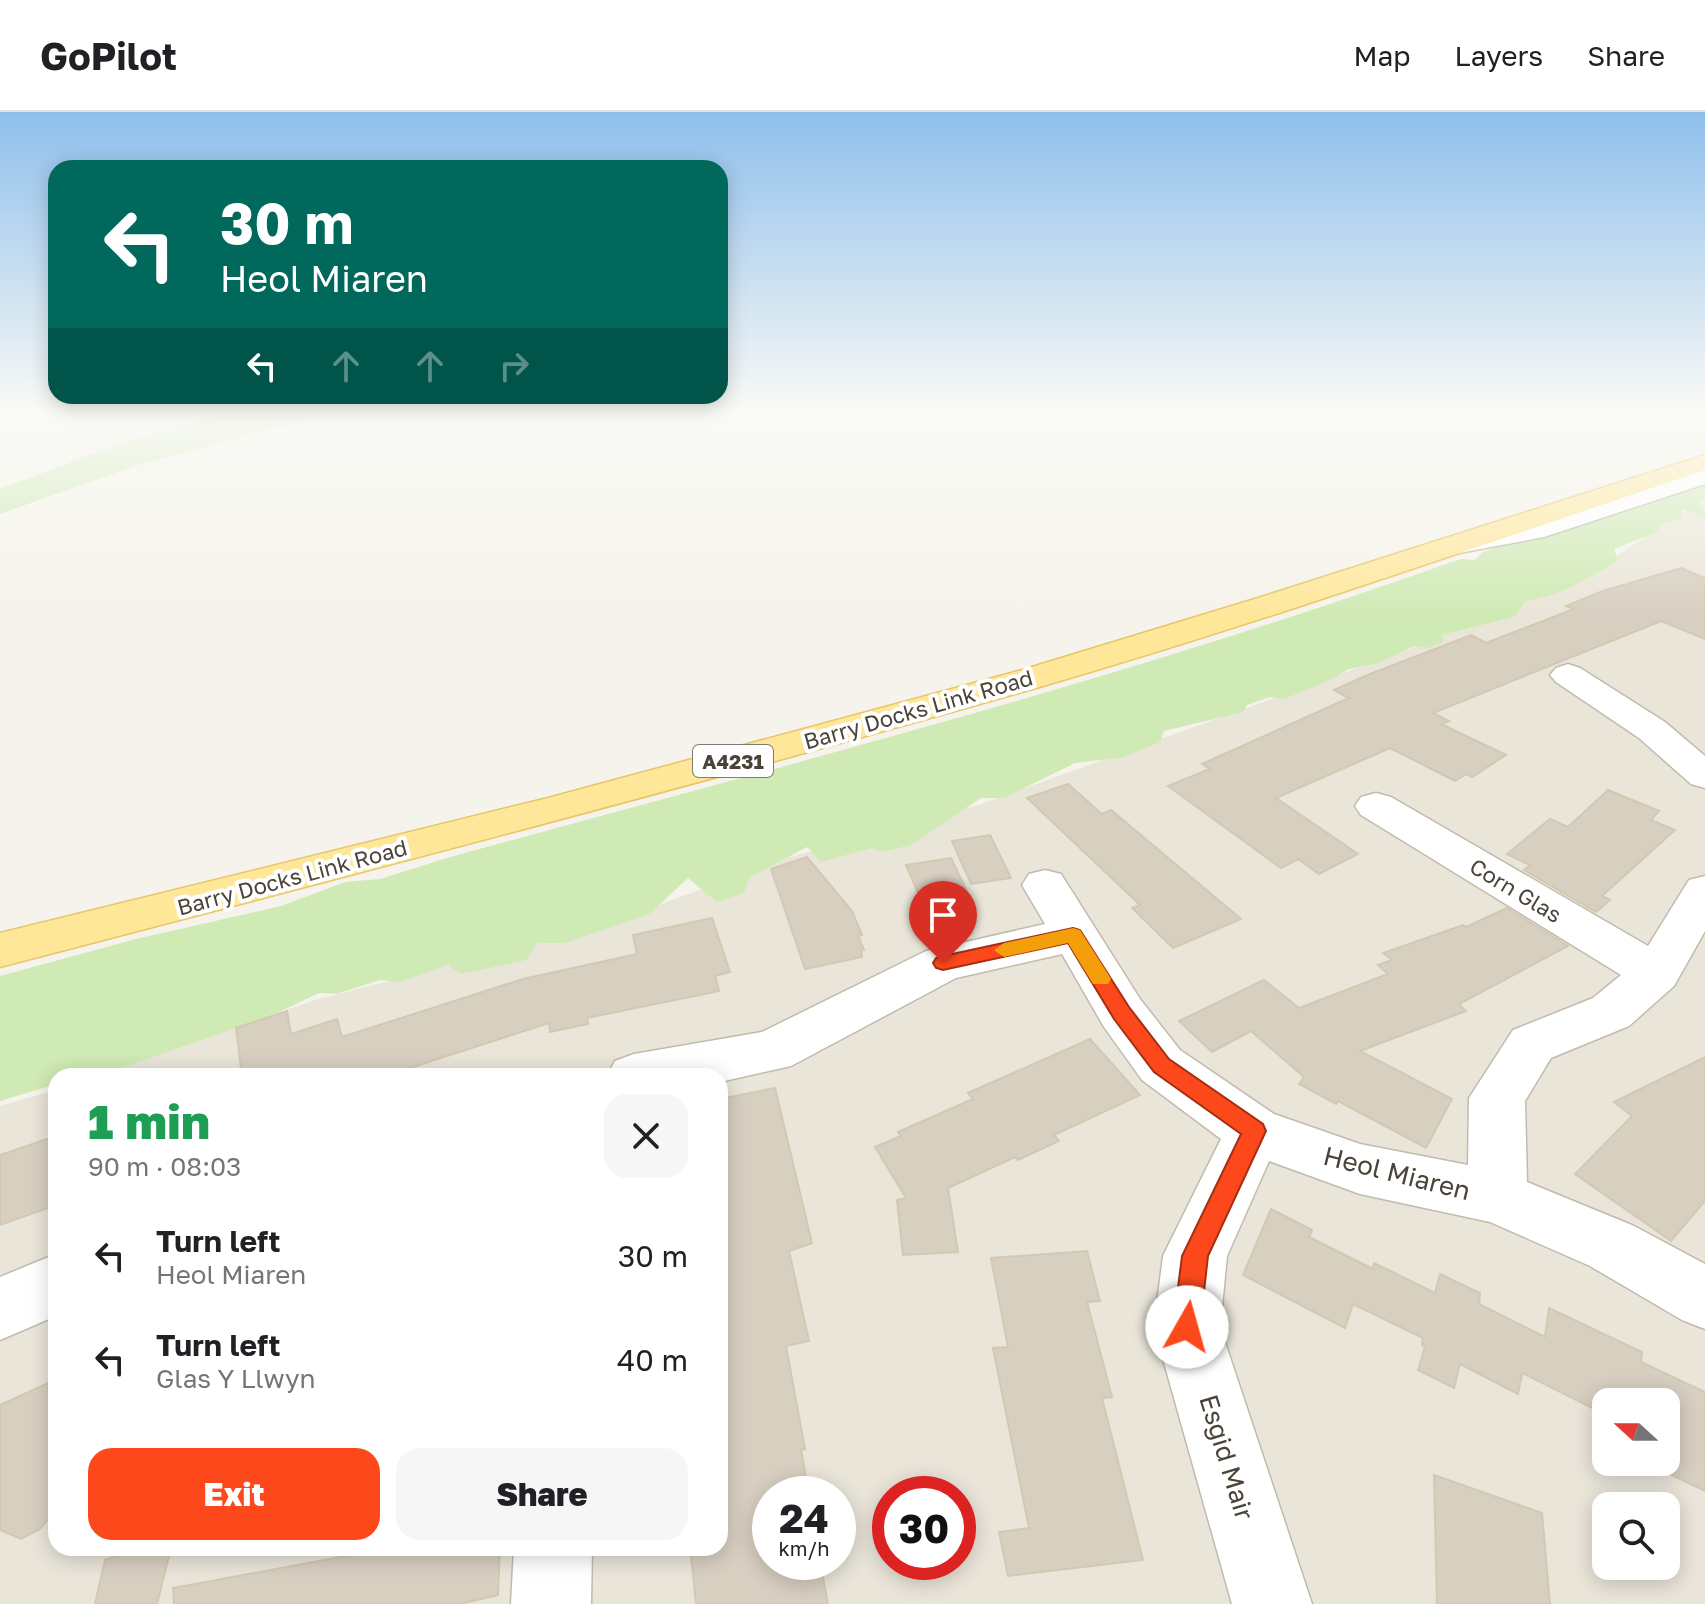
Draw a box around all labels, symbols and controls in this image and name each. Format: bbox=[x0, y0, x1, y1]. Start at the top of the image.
text: GoPilot bbox=[40, 33, 177, 78]
text: Map bbox=[1353, 39, 1411, 72]
text: Layers bbox=[1455, 39, 1543, 72]
text: Share bbox=[1587, 39, 1665, 72]
text: 30 m bbox=[220, 189, 354, 256]
icon: left bbox=[88, 192, 192, 296]
text: Heol Miaren bbox=[220, 257, 428, 300]
icon: left bbox=[240, 344, 284, 388]
icon: ahead bbox=[324, 344, 368, 388]
icon: ahead bbox=[408, 344, 452, 388]
icon: right bbox=[492, 344, 536, 388]
street label: Barry Docks Link Road bbox=[800, 663, 1036, 755]
road number: A4231 bbox=[693, 745, 773, 777]
street label: Barry Docks Link Road bbox=[174, 833, 410, 921]
street label: Corn Glas bbox=[1465, 852, 1567, 928]
pin bbox=[909, 881, 977, 963]
icon: arrive bbox=[921, 893, 965, 937]
text: 1 min bbox=[88, 1092, 210, 1150]
button: close bbox=[604, 1094, 688, 1178]
street label: Heol Miaren bbox=[1320, 1140, 1474, 1206]
text: 90 m · 08:03 bbox=[88, 1151, 241, 1182]
text: Turn left bbox=[156, 1223, 281, 1259]
icon: left bbox=[88, 1234, 132, 1278]
text: 30 m bbox=[618, 1238, 688, 1274]
text: Heol Miaren bbox=[156, 1259, 306, 1290]
position arrow bbox=[1145, 1285, 1229, 1369]
text: Turn left bbox=[156, 1327, 281, 1363]
icon: left bbox=[88, 1338, 132, 1382]
text: 40 m bbox=[617, 1342, 688, 1378]
text: Glas Y Llwyn bbox=[156, 1363, 316, 1394]
north arrow bbox=[1592, 1388, 1680, 1476]
map controls bbox=[1592, 1388, 1680, 1580]
street label: Esgid Mair bbox=[1193, 1391, 1261, 1523]
button: Exit bbox=[88, 1448, 380, 1540]
button: Share bbox=[396, 1448, 688, 1540]
speed limit sign: 30 bbox=[872, 1476, 976, 1580]
button: search bbox=[1592, 1492, 1680, 1580]
text: 24 bbox=[779, 1494, 829, 1542]
text: km/h bbox=[779, 1536, 829, 1560]

